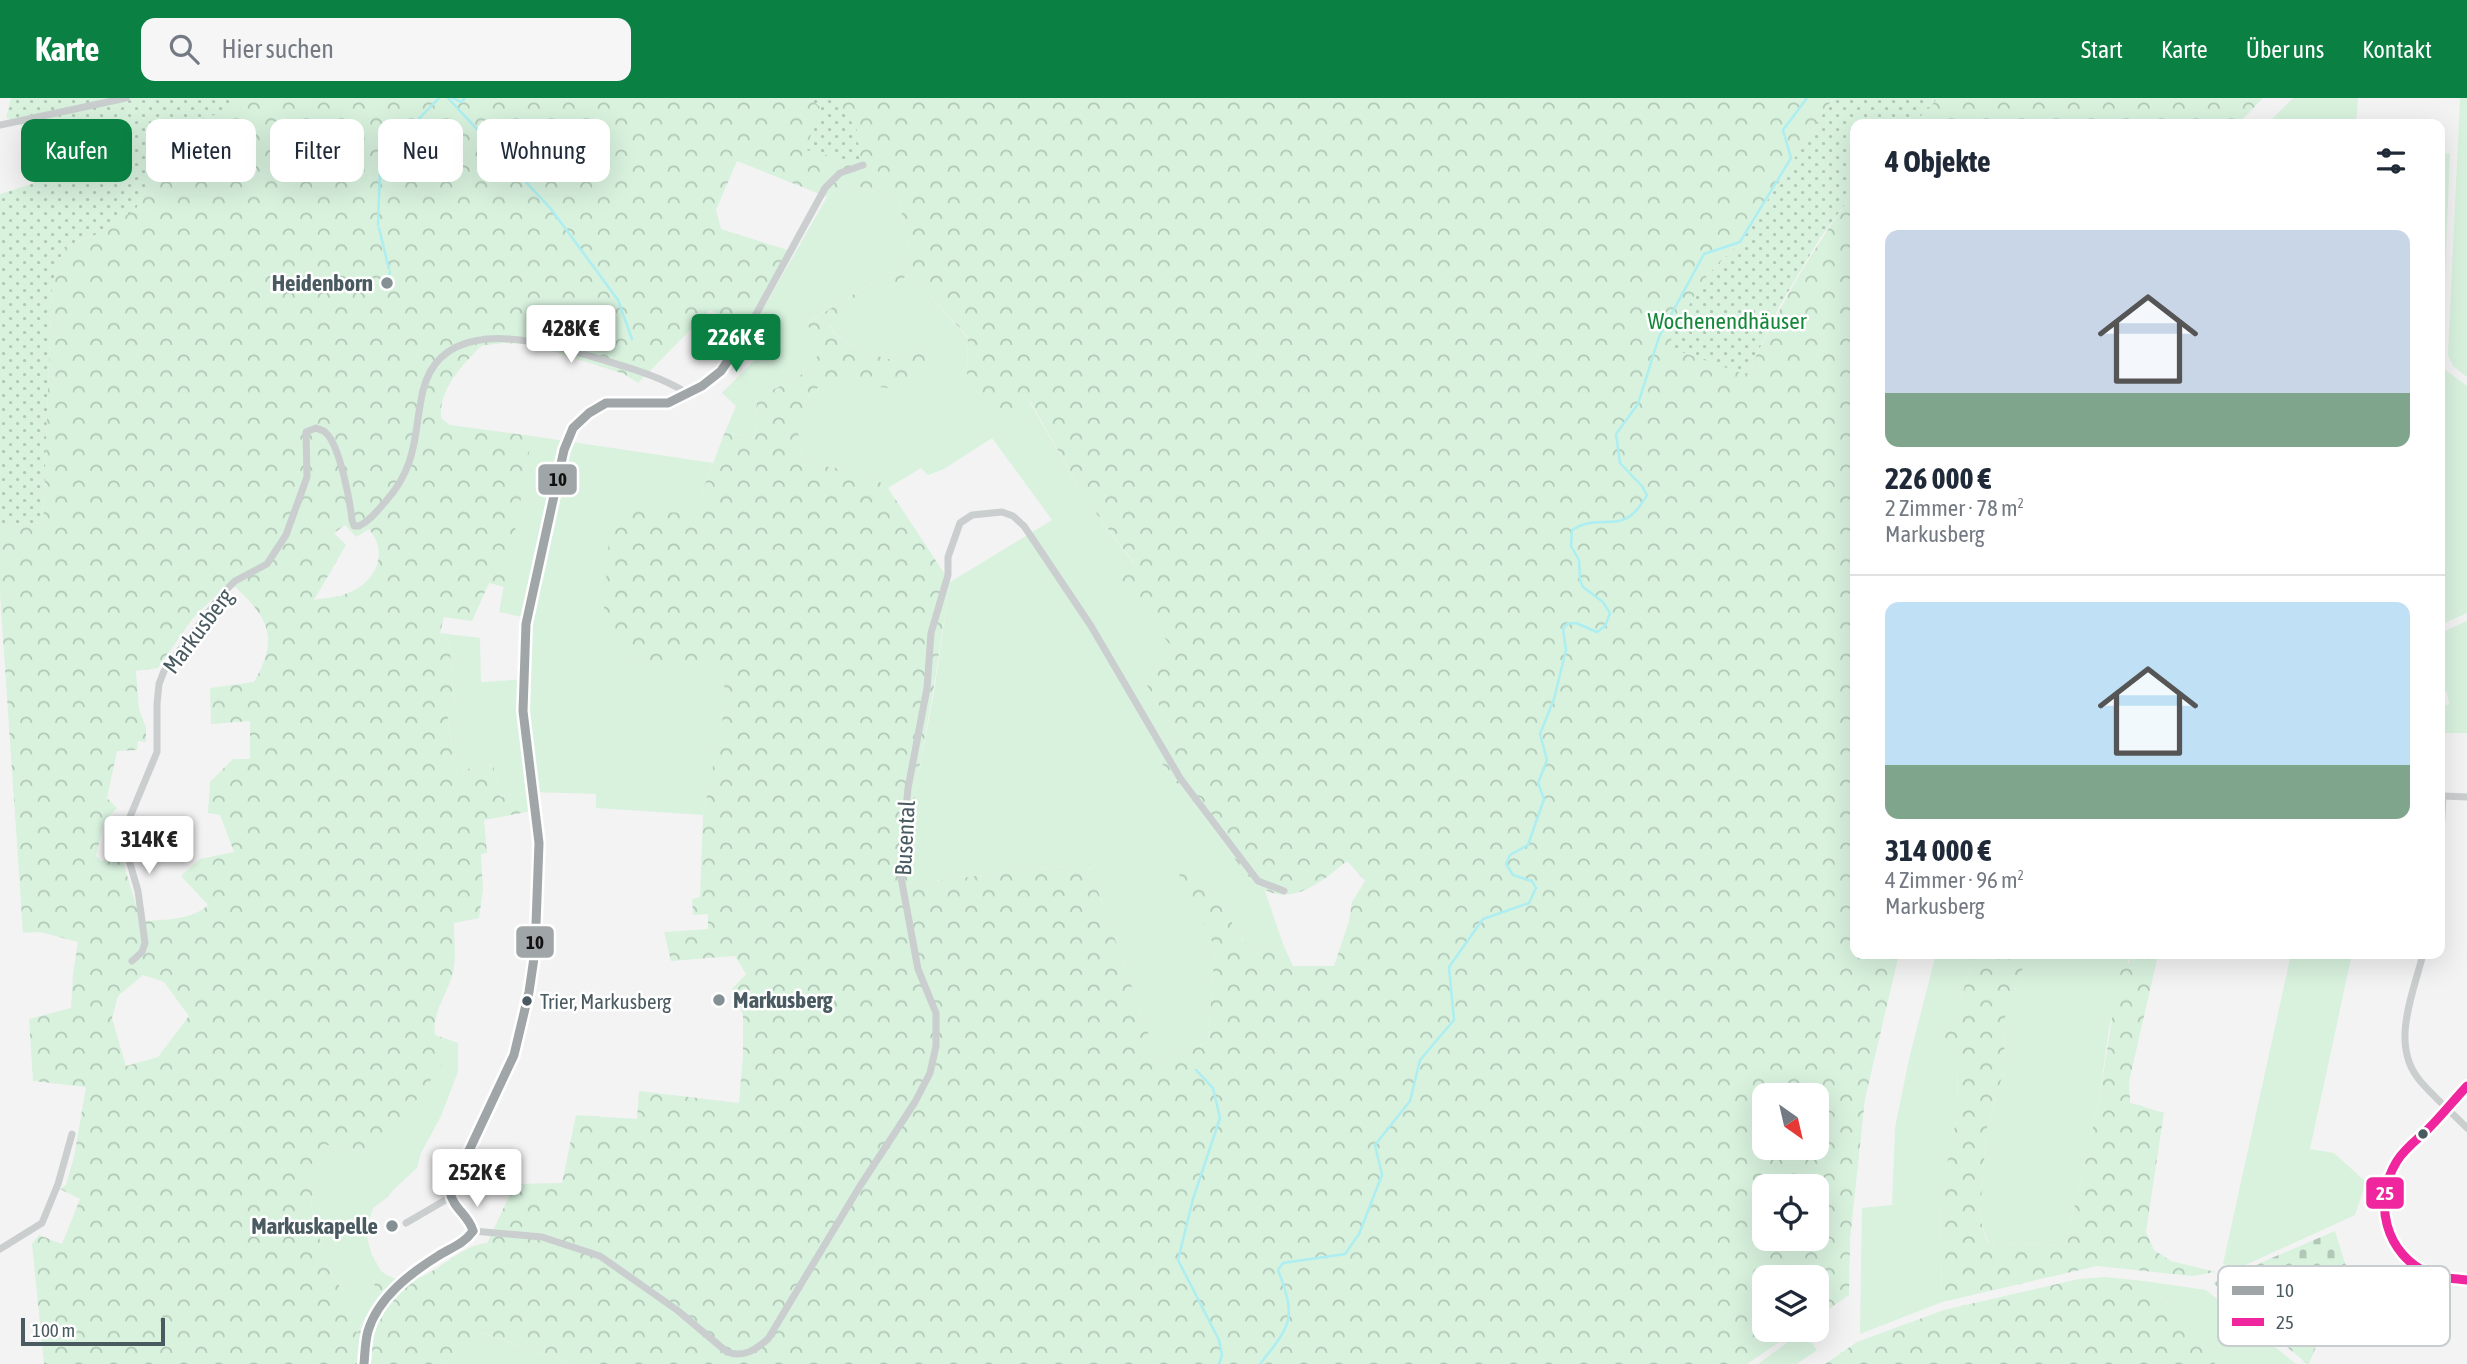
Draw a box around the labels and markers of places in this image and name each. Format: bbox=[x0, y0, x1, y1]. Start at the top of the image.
place label: Heidenborn bbox=[272, 270, 373, 296]
marker: Heidenborn bbox=[379, 275, 395, 291]
pin: 428K € bbox=[514, 306, 628, 365]
pin: 226K € bbox=[679, 314, 793, 374]
pin: 314K € bbox=[92, 816, 206, 876]
place label: Markusberg bbox=[733, 987, 833, 1013]
place label: Trier, Markusberg bbox=[540, 989, 671, 1013]
marker: Markusberg bbox=[711, 992, 727, 1008]
marker: Trier, Markusberg bbox=[520, 994, 534, 1008]
unlabelled marker bbox=[2416, 1127, 2430, 1141]
pin: 252K € bbox=[420, 1150, 534, 1209]
place label: Markuskapelle bbox=[251, 1213, 378, 1239]
marker: Markuskapelle bbox=[384, 1218, 400, 1234]

